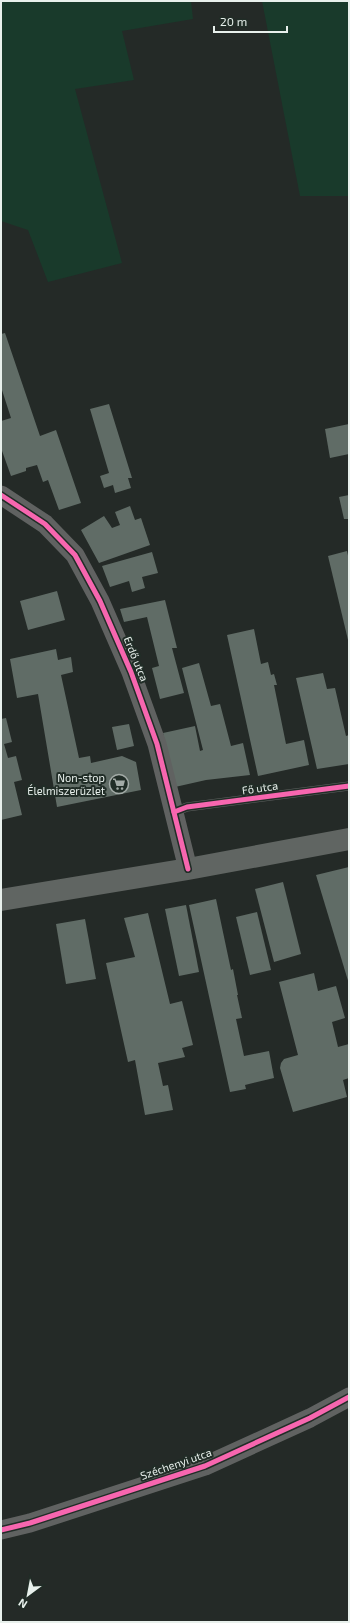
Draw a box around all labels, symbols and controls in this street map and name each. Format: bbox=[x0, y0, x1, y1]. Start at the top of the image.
scale bar bbox=[214, 8, 287, 34]
text: 20 m bbox=[220, 14, 247, 28]
street label: Erdő utca bbox=[122, 634, 151, 683]
place label: Non-stop Élelmiszerüzlet bbox=[27, 771, 105, 797]
supermarket icon: Non-stop Élelmiszerüzlet bbox=[108, 773, 130, 795]
street label: Fő utca bbox=[241, 779, 279, 796]
street label: Széchenyi utca bbox=[138, 1445, 213, 1482]
north arrow bbox=[8, 1575, 48, 1615]
text: N bbox=[16, 1596, 29, 1612]

